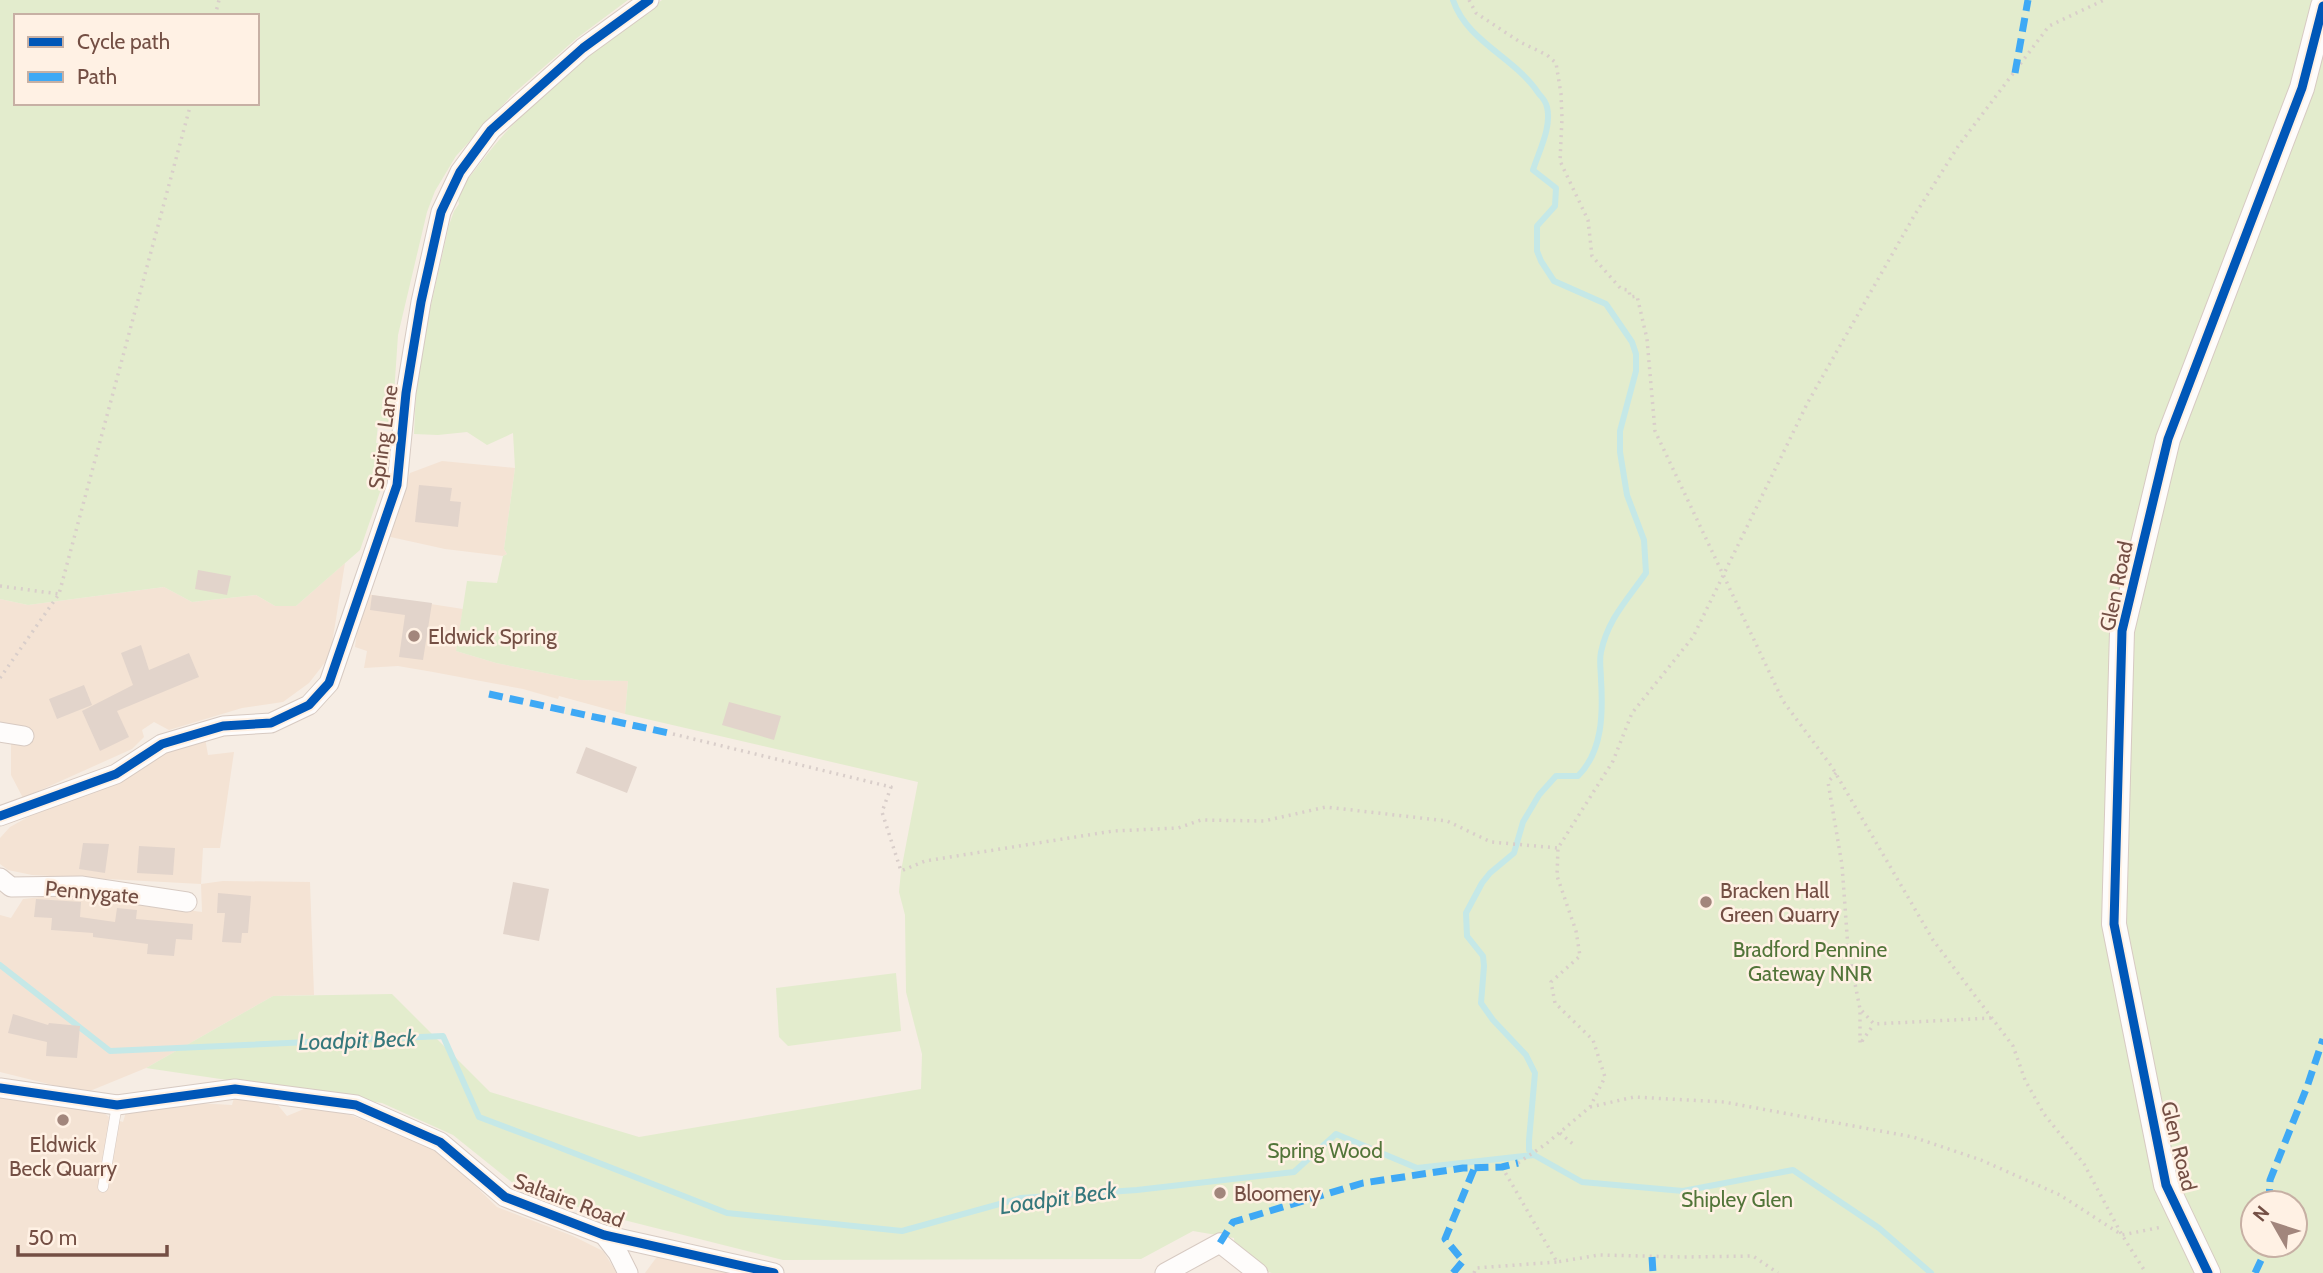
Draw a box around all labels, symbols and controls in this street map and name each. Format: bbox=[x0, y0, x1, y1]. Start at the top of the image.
legend bbox=[14, 14, 259, 105]
text: Cycle path bbox=[77, 29, 170, 54]
text: Path bbox=[77, 64, 117, 89]
street label: Spring Lane bbox=[363, 383, 403, 491]
street label: Glen Road bbox=[2094, 539, 2138, 633]
place label: Eldwick Spring bbox=[428, 624, 557, 649]
marker: Eldwick Spring bbox=[406, 628, 422, 644]
street label: Pennygate bbox=[44, 875, 140, 909]
place label: Bracken Hall Green Quarry bbox=[1720, 878, 1840, 927]
marker: Bracken Hall Green Quarry bbox=[1698, 894, 1714, 910]
park label: Bradford Pennine Gateway NNR bbox=[1733, 937, 1888, 986]
water label: Loadpit Beck bbox=[298, 1024, 418, 1056]
street label: Glen Road bbox=[2156, 1099, 2202, 1193]
marker: Eldwick Beck Quarry bbox=[55, 1112, 71, 1128]
place label: Eldwick Beck Quarry bbox=[9, 1132, 117, 1181]
park label: Spring Wood bbox=[1267, 1138, 1383, 1163]
street label: Saltaire Road bbox=[510, 1168, 628, 1232]
water label: Loadpit Beck bbox=[998, 1176, 1120, 1220]
place label: Bloomery bbox=[1234, 1181, 1321, 1206]
marker: Bloomery bbox=[1212, 1185, 1228, 1201]
park label: Shipley Glen bbox=[1681, 1187, 1793, 1212]
north arrow bbox=[2239, 1189, 2309, 1259]
text: N bbox=[2248, 1201, 2274, 1226]
scale bar bbox=[18, 1214, 166, 1258]
text: 50 m bbox=[28, 1225, 77, 1250]

